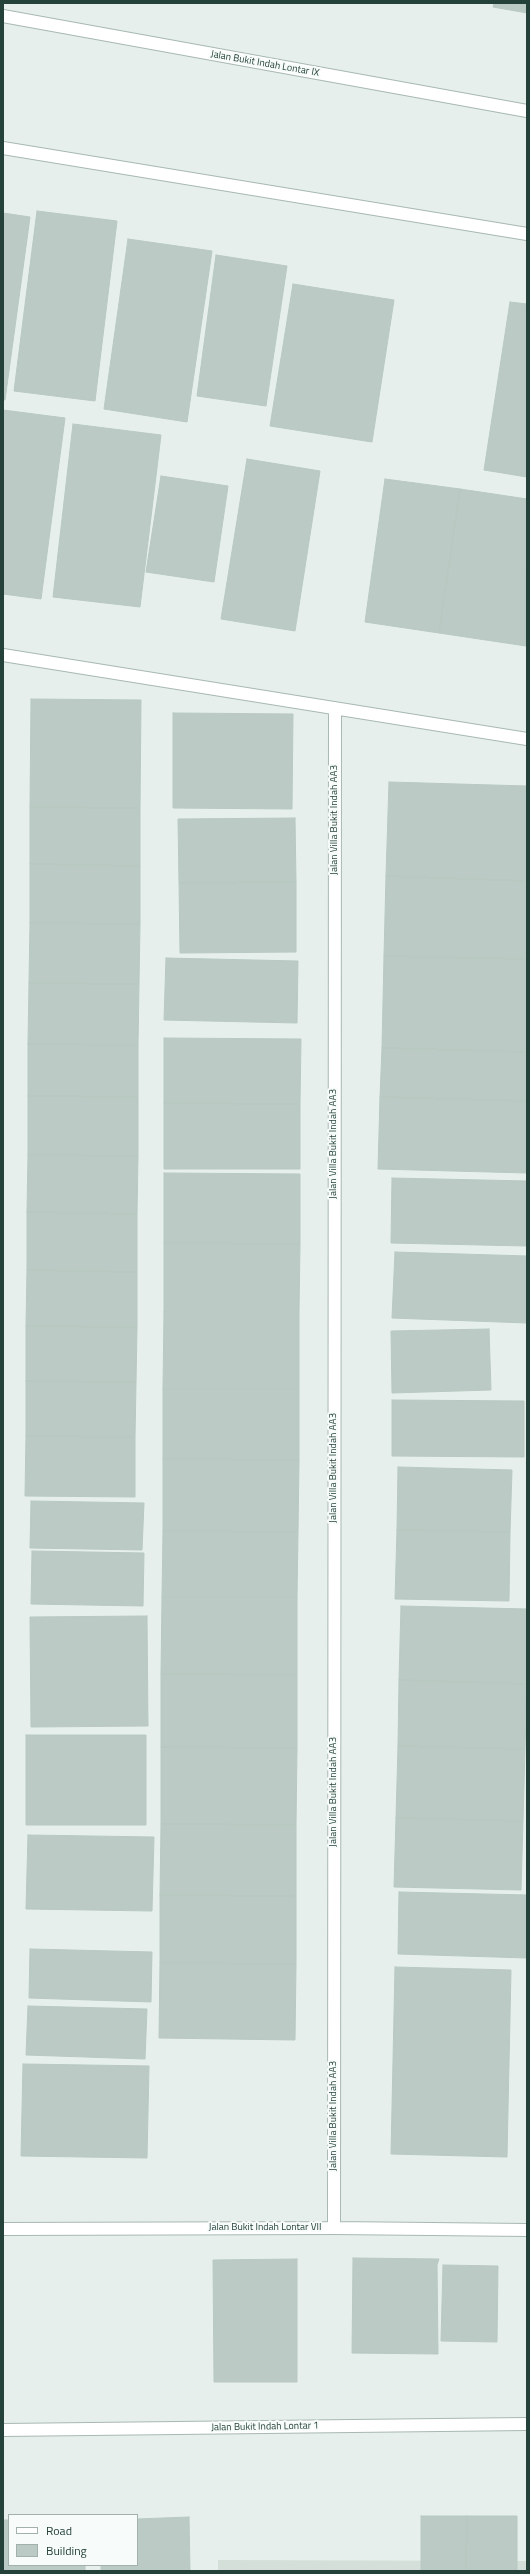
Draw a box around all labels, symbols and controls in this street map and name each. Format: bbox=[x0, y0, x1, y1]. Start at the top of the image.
street label: Jalan Bukit Indah Lontar IX bbox=[210, 49, 320, 79]
street label: Jalan Villa Bukit Indah AA3 bbox=[329, 765, 341, 875]
street label: Jalan Villa Bukit Indah AA3 bbox=[328, 1089, 340, 1199]
street label: Jalan Villa Bukit Indah AA3 bbox=[328, 1413, 340, 1523]
street label: Jalan Villa Bukit Indah AA3 bbox=[328, 1737, 340, 1847]
street label: Jalan Villa Bukit Indah AA3 bbox=[328, 2061, 340, 2171]
street label: Jalan Bukit Indah Lontar VII bbox=[209, 2222, 321, 2234]
street label: Jalan Bukit Indah Lontar 1 bbox=[211, 2420, 319, 2434]
legend bbox=[8, 2514, 138, 2566]
text: Road bbox=[46, 2521, 72, 2540]
text: Building bbox=[46, 2541, 87, 2560]

